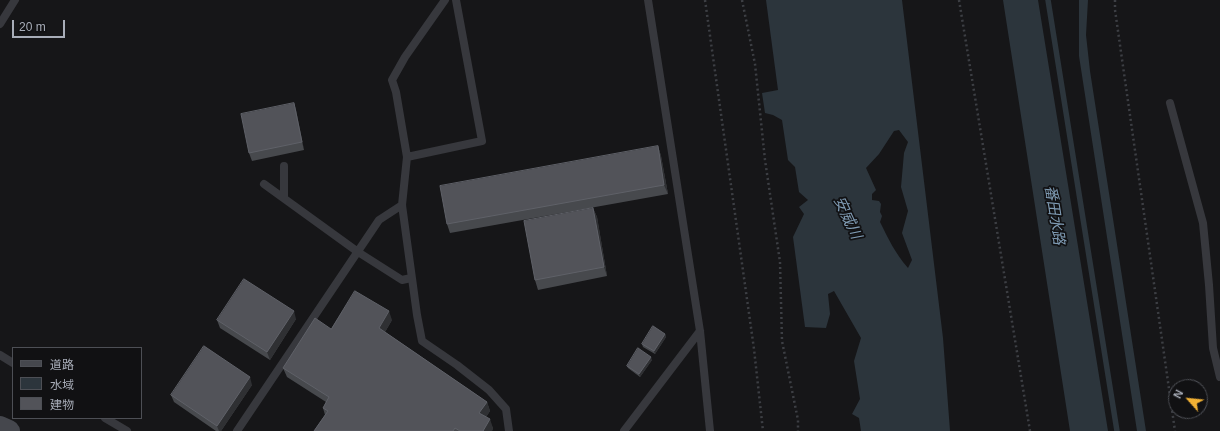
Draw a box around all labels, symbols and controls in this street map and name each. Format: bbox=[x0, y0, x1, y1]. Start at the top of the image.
scale bar bbox=[14, 12, 67, 38]
text: 20 m bbox=[19, 20, 46, 34]
water label: 番田水路 bbox=[1040, 184, 1068, 246]
water label: 安威川 bbox=[829, 194, 865, 242]
legend bbox=[12, 347, 142, 419]
text: 道路 bbox=[50, 358, 74, 372]
text: 水域 bbox=[50, 378, 74, 392]
north arrow bbox=[1168, 379, 1208, 419]
text: N bbox=[1171, 388, 1185, 400]
text: 建物 bbox=[50, 398, 74, 412]

